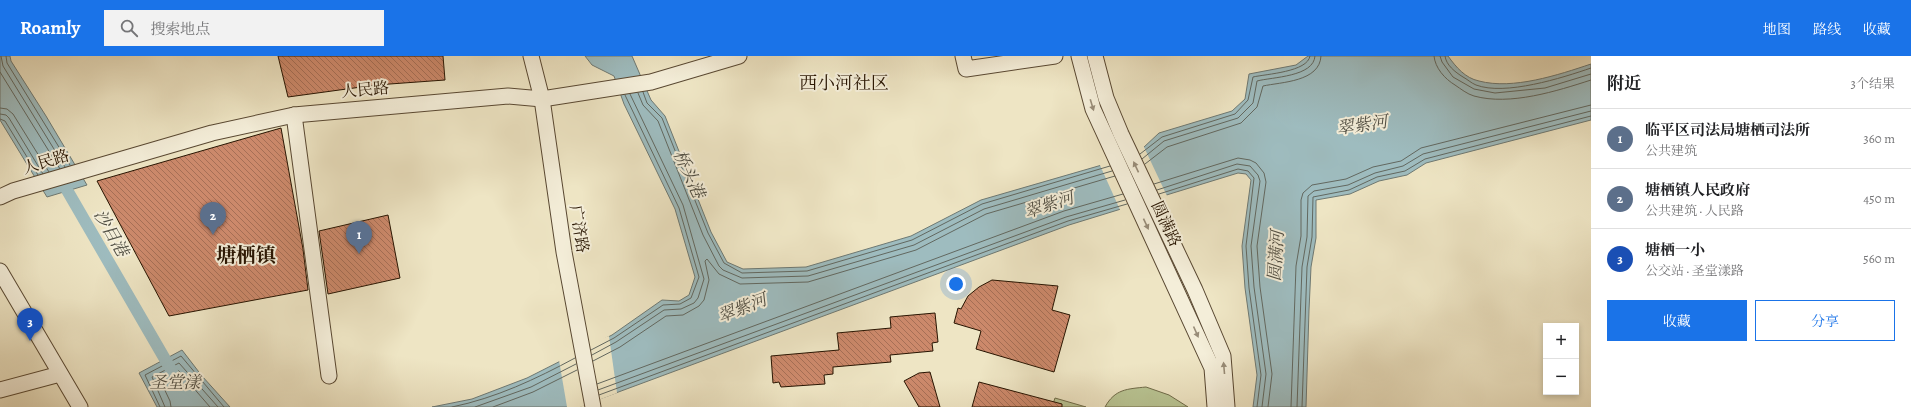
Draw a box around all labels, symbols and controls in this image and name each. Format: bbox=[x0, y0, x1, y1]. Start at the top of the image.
search box bbox=[104, 10, 384, 46]
text: Roamly bbox=[20, 15, 80, 41]
icon: search bbox=[118, 17, 140, 39]
text: 搜索地点 bbox=[150, 19, 210, 39]
text: 地图 bbox=[1763, 20, 1791, 39]
text: 路线 bbox=[1813, 20, 1841, 39]
text: 收藏 bbox=[1863, 20, 1891, 39]
district label: 西小河社区 bbox=[799, 71, 889, 95]
text: 附近 bbox=[1607, 72, 1641, 95]
text: 3个结果 bbox=[1851, 75, 1895, 92]
street label: 人民路 bbox=[340, 77, 390, 103]
one-way arrow bbox=[1089, 100, 1095, 112]
water label: 翠紫河 bbox=[1335, 110, 1392, 140]
text: 临平区司法局塘栖司法所 bbox=[1645, 120, 1810, 140]
text: 1 bbox=[1618, 130, 1622, 147]
text: 360 m bbox=[1863, 130, 1895, 147]
text: 公共建筑 bbox=[1645, 142, 1697, 159]
street label: 人民路 bbox=[20, 144, 72, 180]
water label: 桥头港 bbox=[668, 146, 711, 204]
one-way arrow bbox=[1133, 161, 1139, 172]
text: 塘栖镇人民政府 bbox=[1645, 180, 1750, 200]
water label: 翠紫河 bbox=[1021, 185, 1080, 224]
text: 2 bbox=[1617, 190, 1623, 207]
text: 450 m bbox=[1863, 190, 1895, 207]
street label: 圆满路 bbox=[1146, 198, 1186, 250]
pin: 2 bbox=[200, 202, 226, 235]
text: 公共建筑 · 人民路 bbox=[1645, 202, 1744, 219]
street label: 广济路 bbox=[564, 204, 594, 254]
water label: 沙目港 bbox=[88, 205, 135, 263]
one-way arrow bbox=[1143, 218, 1149, 229]
pin: 1 bbox=[346, 221, 372, 254]
water label: 圆满河 bbox=[1263, 227, 1289, 282]
text: 塘栖一小 bbox=[1645, 240, 1705, 260]
district label: 塘栖镇 bbox=[216, 242, 276, 269]
text: 3 bbox=[1617, 250, 1623, 267]
text: 560 m bbox=[1863, 250, 1895, 267]
text: 公交站 · 圣堂漾路 bbox=[1645, 262, 1744, 279]
your location bbox=[946, 274, 966, 294]
water label: 翠紫河 bbox=[714, 287, 773, 328]
button: 收藏 bbox=[1607, 300, 1747, 341]
button: 分享 bbox=[1755, 300, 1895, 341]
pin: 3 bbox=[17, 308, 43, 341]
map controls bbox=[1543, 323, 1579, 395]
button: + bbox=[1543, 323, 1579, 359]
one-way arrow bbox=[1193, 327, 1199, 338]
button: − bbox=[1543, 359, 1579, 395]
one-way arrow bbox=[1221, 362, 1227, 374]
water label: 圣堂漾 bbox=[150, 371, 202, 394]

